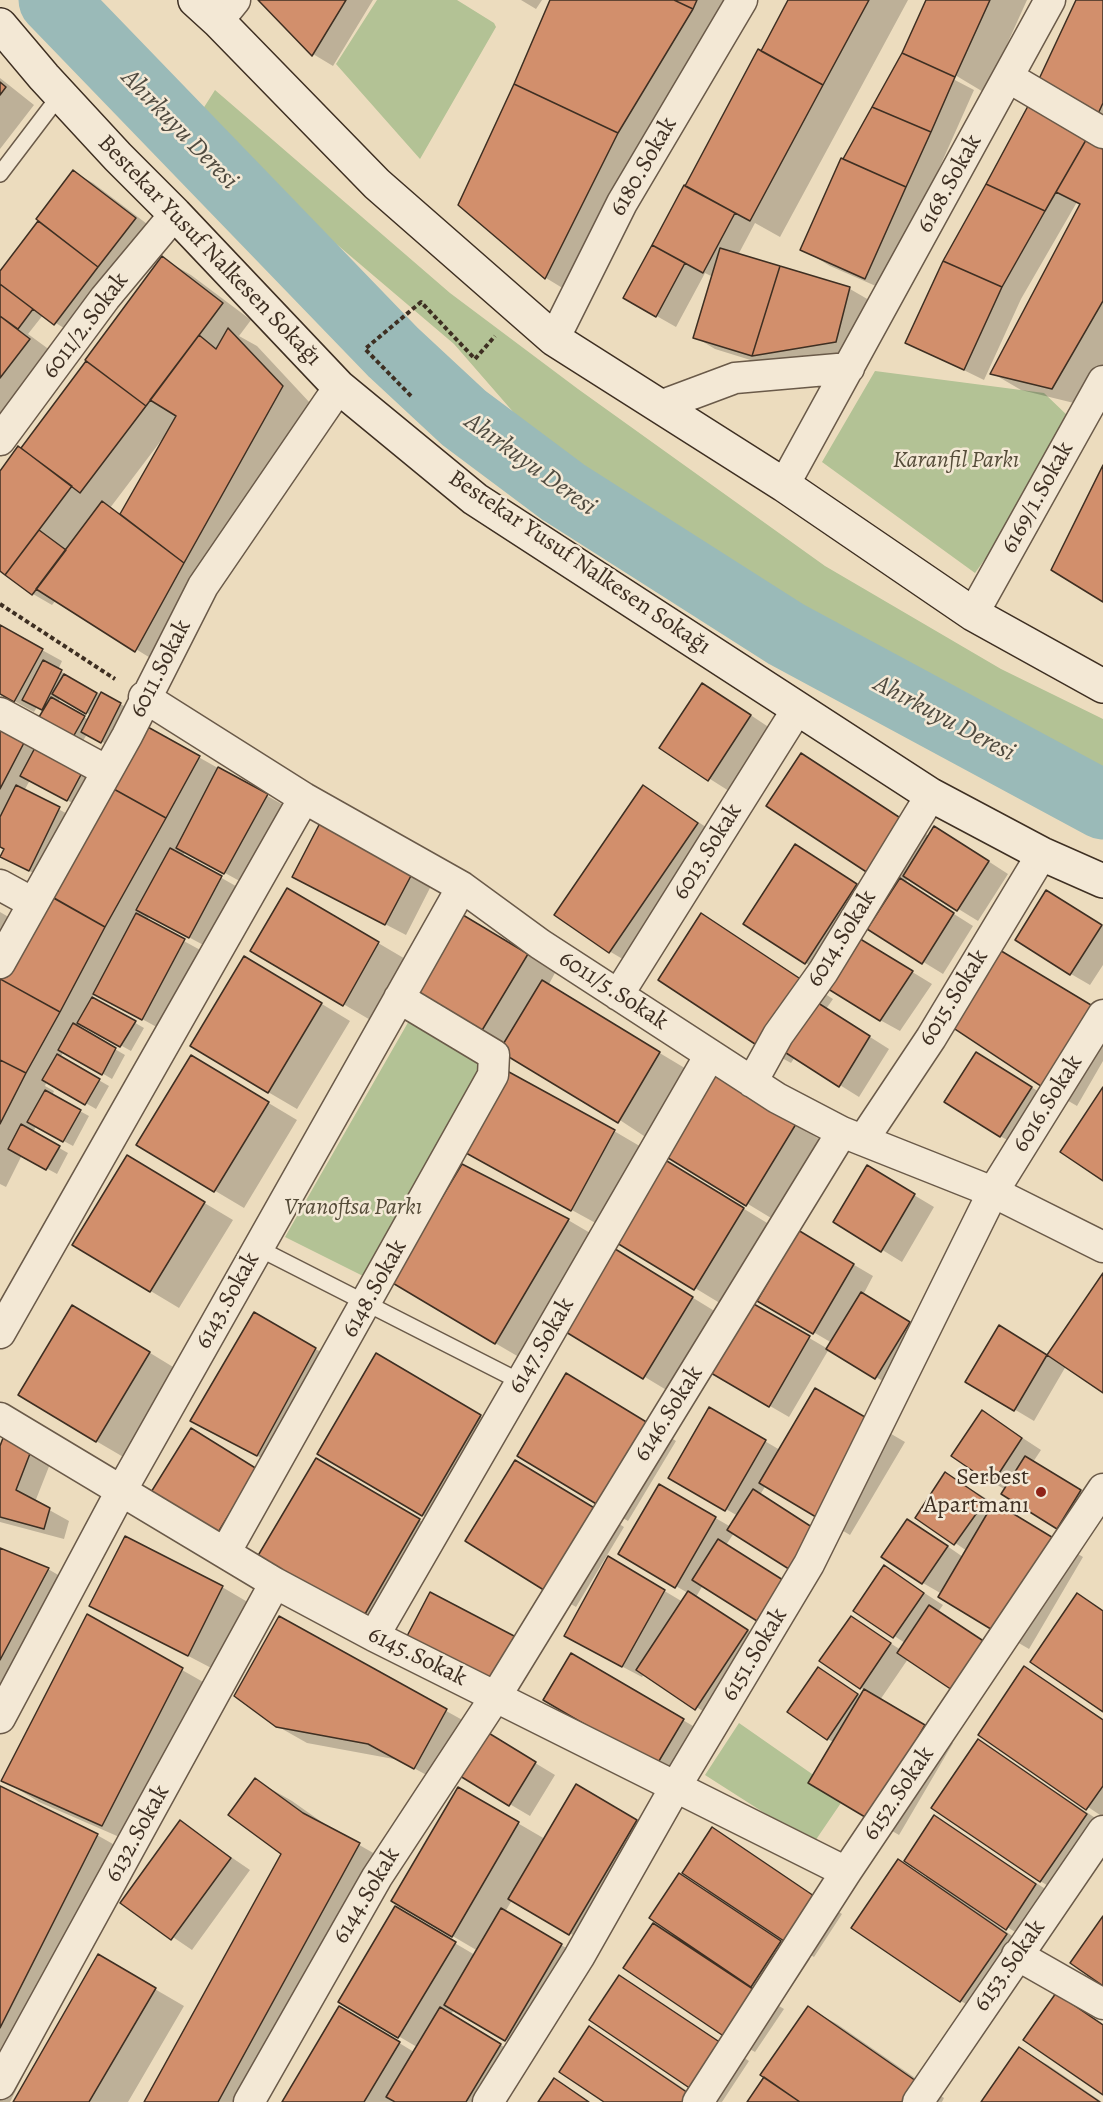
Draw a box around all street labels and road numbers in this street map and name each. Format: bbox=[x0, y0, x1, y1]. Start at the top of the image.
street label: 6180.Sokak bbox=[604, 112, 684, 222]
street label: Bestekar Yusuf Nalkesen Sokağı bbox=[91, 129, 327, 373]
street label: 6168.Sokak bbox=[911, 130, 989, 238]
street label: 6011/2.Sokak bbox=[37, 267, 135, 385]
street label: 6169/1.Sokak bbox=[995, 437, 1081, 559]
street label: Bestekar Yusuf Nalkesen Sokağı bbox=[442, 464, 716, 662]
street label: 6011.Sokak bbox=[124, 615, 198, 723]
street label: 6013.Sokak bbox=[667, 799, 749, 905]
street label: 6014.Sokak bbox=[801, 885, 883, 993]
street label: 6015.Sokak bbox=[913, 944, 995, 1052]
street label: 6011/5.Sokak bbox=[553, 945, 673, 1037]
street label: 6016.Sokak bbox=[1007, 1050, 1089, 1158]
street label: 6148.Sokak bbox=[336, 1235, 414, 1343]
street label: 6143.Sokak bbox=[190, 1248, 266, 1354]
street label: 6147.Sokak bbox=[503, 1293, 581, 1399]
street label: 6146.Sokak bbox=[628, 1361, 710, 1467]
street label: 6151.Sokak bbox=[716, 1603, 794, 1707]
street label: 6145.Sokak bbox=[363, 1621, 471, 1693]
street label: 6152.Sokak bbox=[857, 1742, 941, 1846]
street label: 6132.Sokak bbox=[100, 1780, 176, 1888]
street label: 6144.Sokak bbox=[327, 1843, 407, 1949]
street label: 6153.Sokak bbox=[968, 1914, 1052, 2018]

